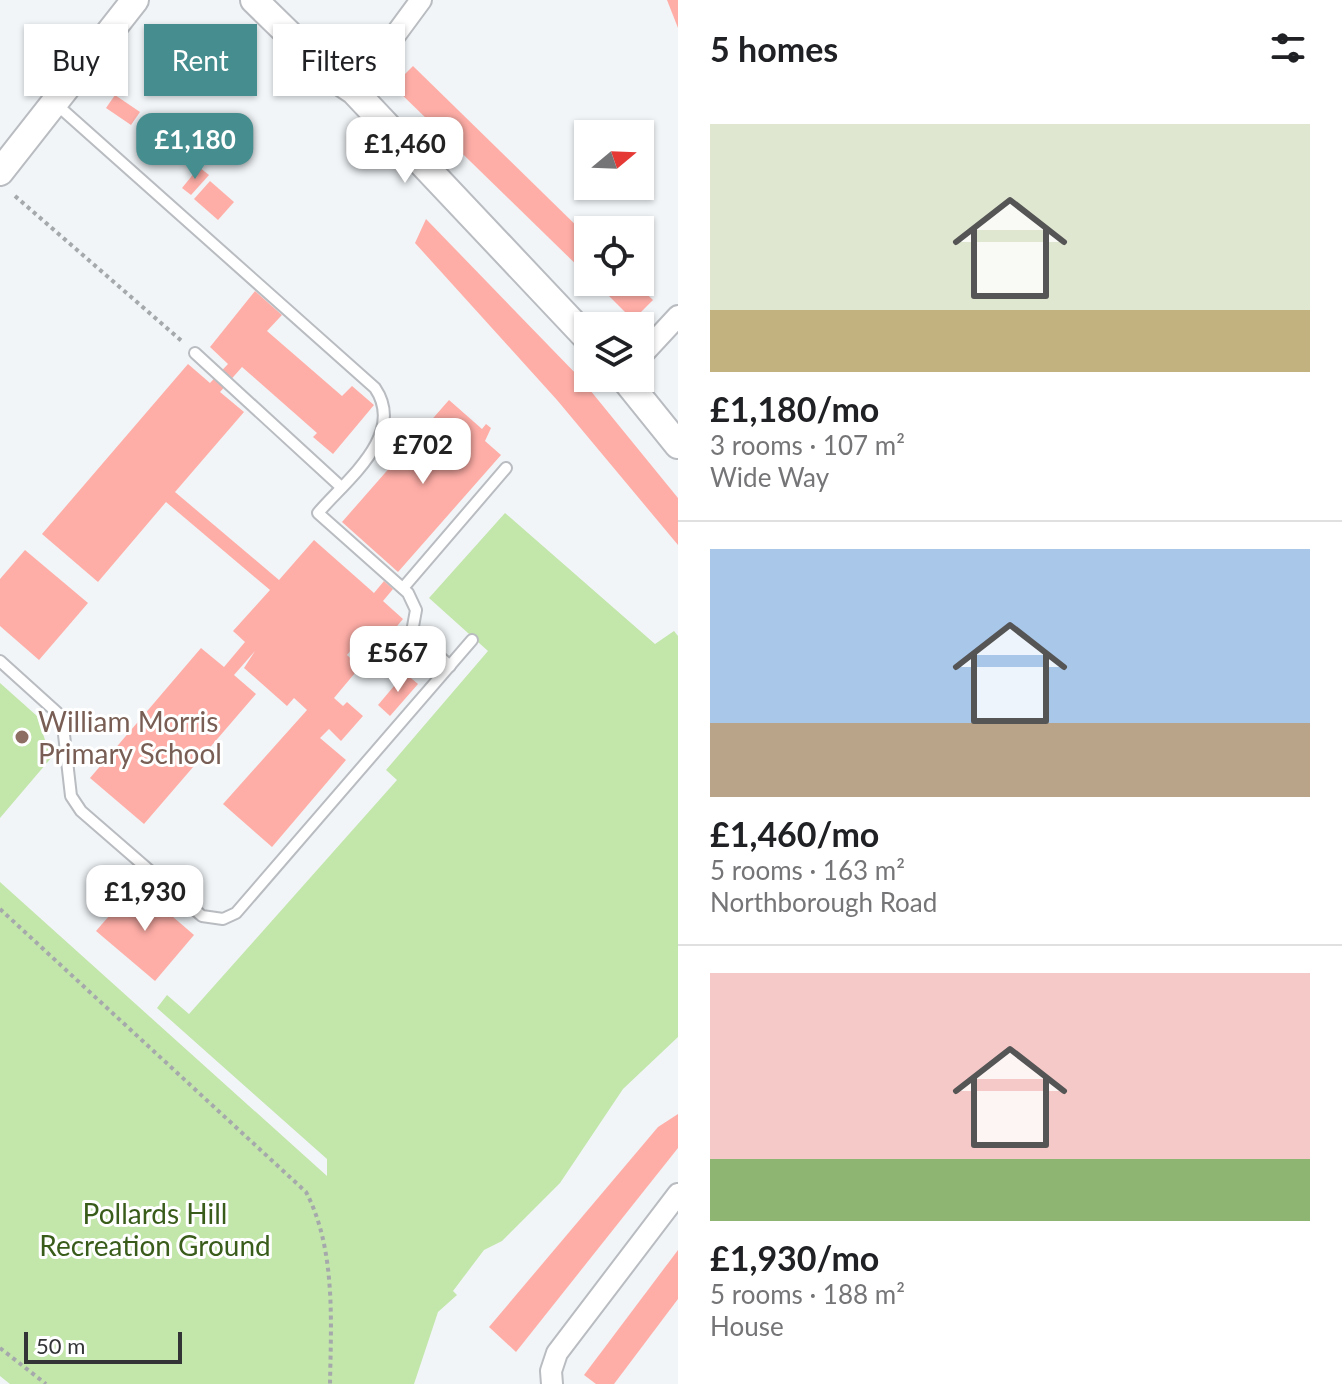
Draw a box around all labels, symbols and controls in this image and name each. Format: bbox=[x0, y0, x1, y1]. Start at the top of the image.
chip: Buy bbox=[24, 24, 128, 96]
chip: Rent bbox=[144, 24, 257, 96]
chip: Filters bbox=[273, 24, 405, 96]
icon: filters bbox=[1266, 26, 1310, 70]
text: 5 homes bbox=[710, 28, 838, 69]
pin: £1,180 bbox=[130, 113, 260, 181]
pin: £1,460 bbox=[340, 117, 470, 185]
north arrow bbox=[574, 120, 654, 200]
map controls bbox=[574, 120, 654, 392]
text: £1,180 bbox=[154, 123, 236, 155]
text: £1,460 bbox=[364, 127, 446, 159]
icon: home bbox=[938, 176, 1082, 320]
button: locate bbox=[574, 216, 654, 296]
button: layers bbox=[574, 312, 654, 392]
text: £1,180/mo bbox=[710, 388, 879, 429]
pin: £702 bbox=[376, 418, 470, 486]
text: £702 bbox=[393, 428, 453, 460]
text: 3 rooms · 107 m² bbox=[710, 429, 905, 461]
text: Wide Way bbox=[710, 461, 829, 493]
icon: home bbox=[938, 601, 1082, 745]
pin: £567 bbox=[351, 626, 445, 694]
text: £567 bbox=[368, 636, 428, 668]
place label: William Morris Primary School bbox=[38, 704, 222, 770]
marker: William Morris Primary School bbox=[13, 728, 31, 746]
text: £1,460/mo bbox=[710, 813, 879, 854]
text: 5 rooms · 163 m² bbox=[710, 854, 905, 886]
pin: £1,930 bbox=[80, 865, 210, 933]
text: £1,930 bbox=[104, 875, 186, 907]
text: Northborough Road bbox=[710, 886, 937, 918]
icon: home bbox=[938, 1025, 1082, 1169]
park label: Pollards Hill Recreation Ground bbox=[39, 1196, 271, 1262]
text: £1,930/mo bbox=[710, 1237, 879, 1278]
text: 5 rooms · 188 m² bbox=[710, 1278, 905, 1310]
text: House bbox=[710, 1310, 784, 1342]
scale bar bbox=[24, 1328, 182, 1364]
text: 50 m bbox=[36, 1332, 85, 1359]

